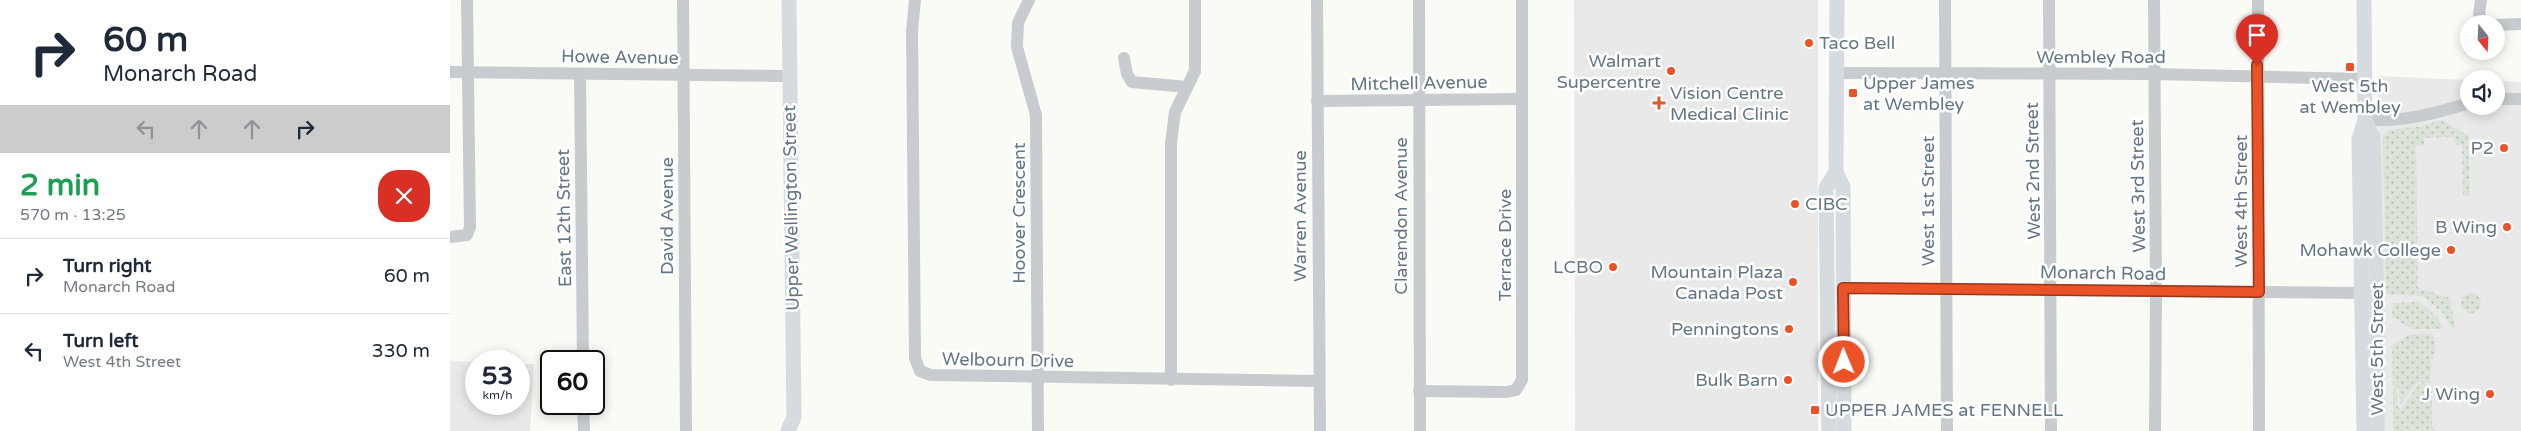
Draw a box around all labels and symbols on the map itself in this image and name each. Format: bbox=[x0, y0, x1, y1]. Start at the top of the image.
pin bbox=[2236, 14, 2278, 65]
north arrow bbox=[2460, 15, 2505, 60]
place label: Taco Bell bbox=[1819, 32, 1895, 54]
marker: Taco Bell bbox=[1803, 37, 1815, 49]
street label: Howe Avenue bbox=[561, 45, 679, 69]
street label: Wembley Road bbox=[2036, 46, 2166, 68]
place label: Walmart Supercentre bbox=[1557, 50, 1661, 93]
marker: West 5th at Wembley bbox=[2344, 61, 2356, 73]
marker: Walmart Supercentre bbox=[1665, 65, 1677, 77]
street label: Mitchell Avenue bbox=[1350, 71, 1488, 95]
place label: Upper James at Wembley bbox=[1863, 72, 1975, 115]
place label: West 5th at Wembley bbox=[2299, 75, 2401, 118]
place label: Vision Centre Medical Clinic bbox=[1670, 82, 1789, 125]
marker: Upper James at Wembley bbox=[1847, 87, 1859, 99]
marker: Vision Centre Medical Clinic bbox=[1652, 96, 1666, 110]
street label: West 2nd Street bbox=[2021, 102, 2045, 240]
street label: Upper Wellington Street bbox=[778, 105, 804, 311]
street label: West 3rd Street bbox=[2126, 119, 2150, 253]
street label: West 4th Street bbox=[2230, 134, 2252, 267]
street label: West 1st Street bbox=[1917, 136, 1939, 266]
street label: Clarendon Avenue bbox=[1390, 137, 1412, 295]
place label: P2 bbox=[2471, 137, 2494, 159]
street label: Hoover Crescent bbox=[1008, 142, 1030, 284]
marker: P2 bbox=[2498, 142, 2510, 154]
street label: East 12th Street bbox=[552, 149, 576, 287]
street label: Warren Avenue bbox=[1289, 150, 1311, 282]
street label: David Avenue bbox=[656, 157, 678, 275]
street label: Terrace Drive bbox=[1494, 189, 1516, 301]
place label: CIBC bbox=[1805, 193, 1848, 215]
marker: CIBC bbox=[1789, 198, 1801, 210]
place label: B Wing bbox=[2435, 216, 2497, 238]
marker: B Wing bbox=[2501, 221, 2513, 233]
place label: Mohawk College bbox=[2299, 239, 2441, 261]
marker: Mohawk College bbox=[2445, 244, 2457, 256]
place label: LCBO bbox=[1553, 256, 1603, 278]
marker: LCBO bbox=[1607, 261, 1619, 273]
place label: Mountain Plaza Canada Post bbox=[1650, 261, 1783, 304]
street label: Monarch Road bbox=[2040, 261, 2166, 285]
marker: Mountain Plaza Canada Post bbox=[1787, 276, 1799, 288]
street label: West 5th Street bbox=[2366, 282, 2388, 415]
place label: Penningtons bbox=[1671, 318, 1779, 340]
marker: Penningtons bbox=[1783, 323, 1795, 335]
position arrow bbox=[1817, 335, 1869, 387]
street label: Welbourn Drive bbox=[942, 348, 1074, 372]
speed limit sign: 60 bbox=[540, 350, 605, 415]
place label: Bulk Barn bbox=[1695, 369, 1778, 391]
marker: Bulk Barn bbox=[1782, 374, 1794, 386]
place label: J Wing bbox=[2422, 383, 2480, 405]
marker: J Wing bbox=[2484, 388, 2496, 400]
place label: UPPER JAMES at FENNELL bbox=[1825, 399, 2064, 421]
marker: UPPER JAMES at FENNELL bbox=[1809, 404, 1821, 416]

